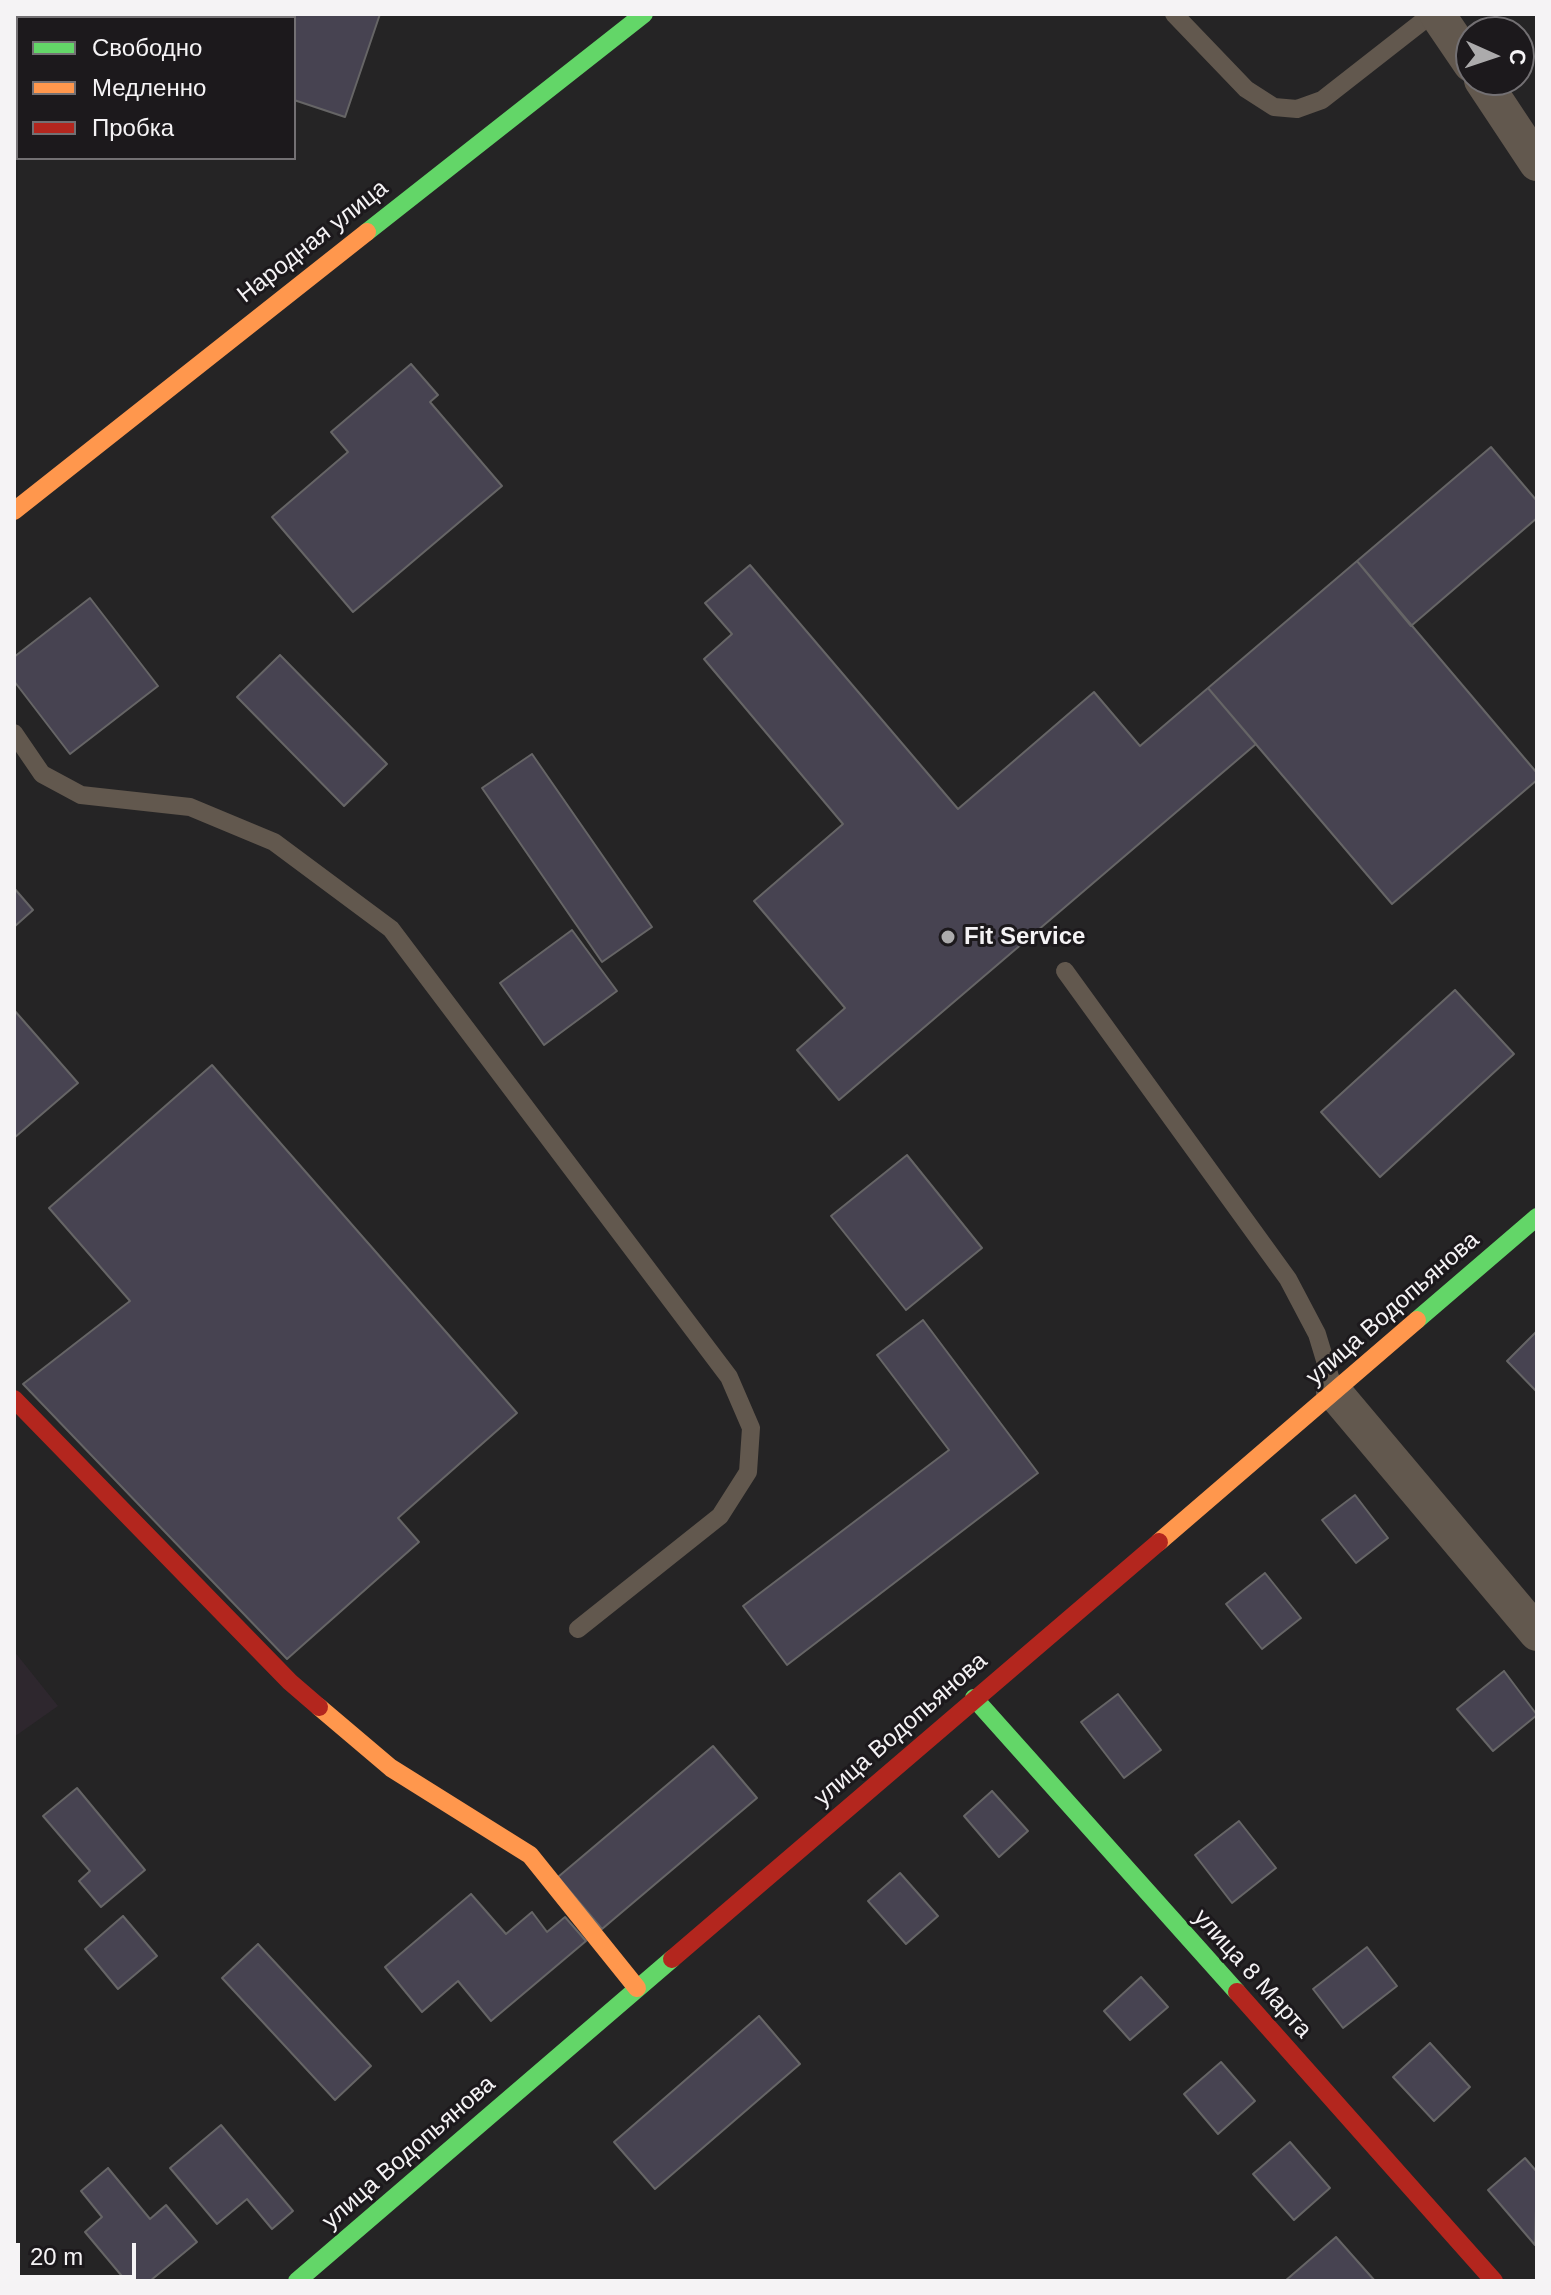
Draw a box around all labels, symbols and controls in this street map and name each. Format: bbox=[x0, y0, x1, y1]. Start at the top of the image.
legend bbox=[16, 16, 296, 160]
north arrow bbox=[1455, 16, 1535, 96]
text: Свободно bbox=[92, 34, 202, 61]
text: С bbox=[1505, 49, 1530, 66]
text: Медленно bbox=[92, 74, 206, 101]
text: Пробка bbox=[92, 114, 174, 141]
street label: Народная улица bbox=[232, 174, 394, 310]
place label: Fit Service bbox=[964, 923, 1085, 951]
marker: Fit Service bbox=[939, 928, 957, 946]
street label: улица Водопьянова bbox=[1301, 1226, 1485, 1392]
street label: улица Водопьянова bbox=[809, 1647, 993, 1813]
street label: улица 8 Марта bbox=[1187, 1904, 1317, 2044]
street label: улица Водопьянова bbox=[317, 2070, 501, 2236]
scale bar bbox=[20, 2227, 140, 2277]
text: 20 m bbox=[30, 2243, 83, 2270]

